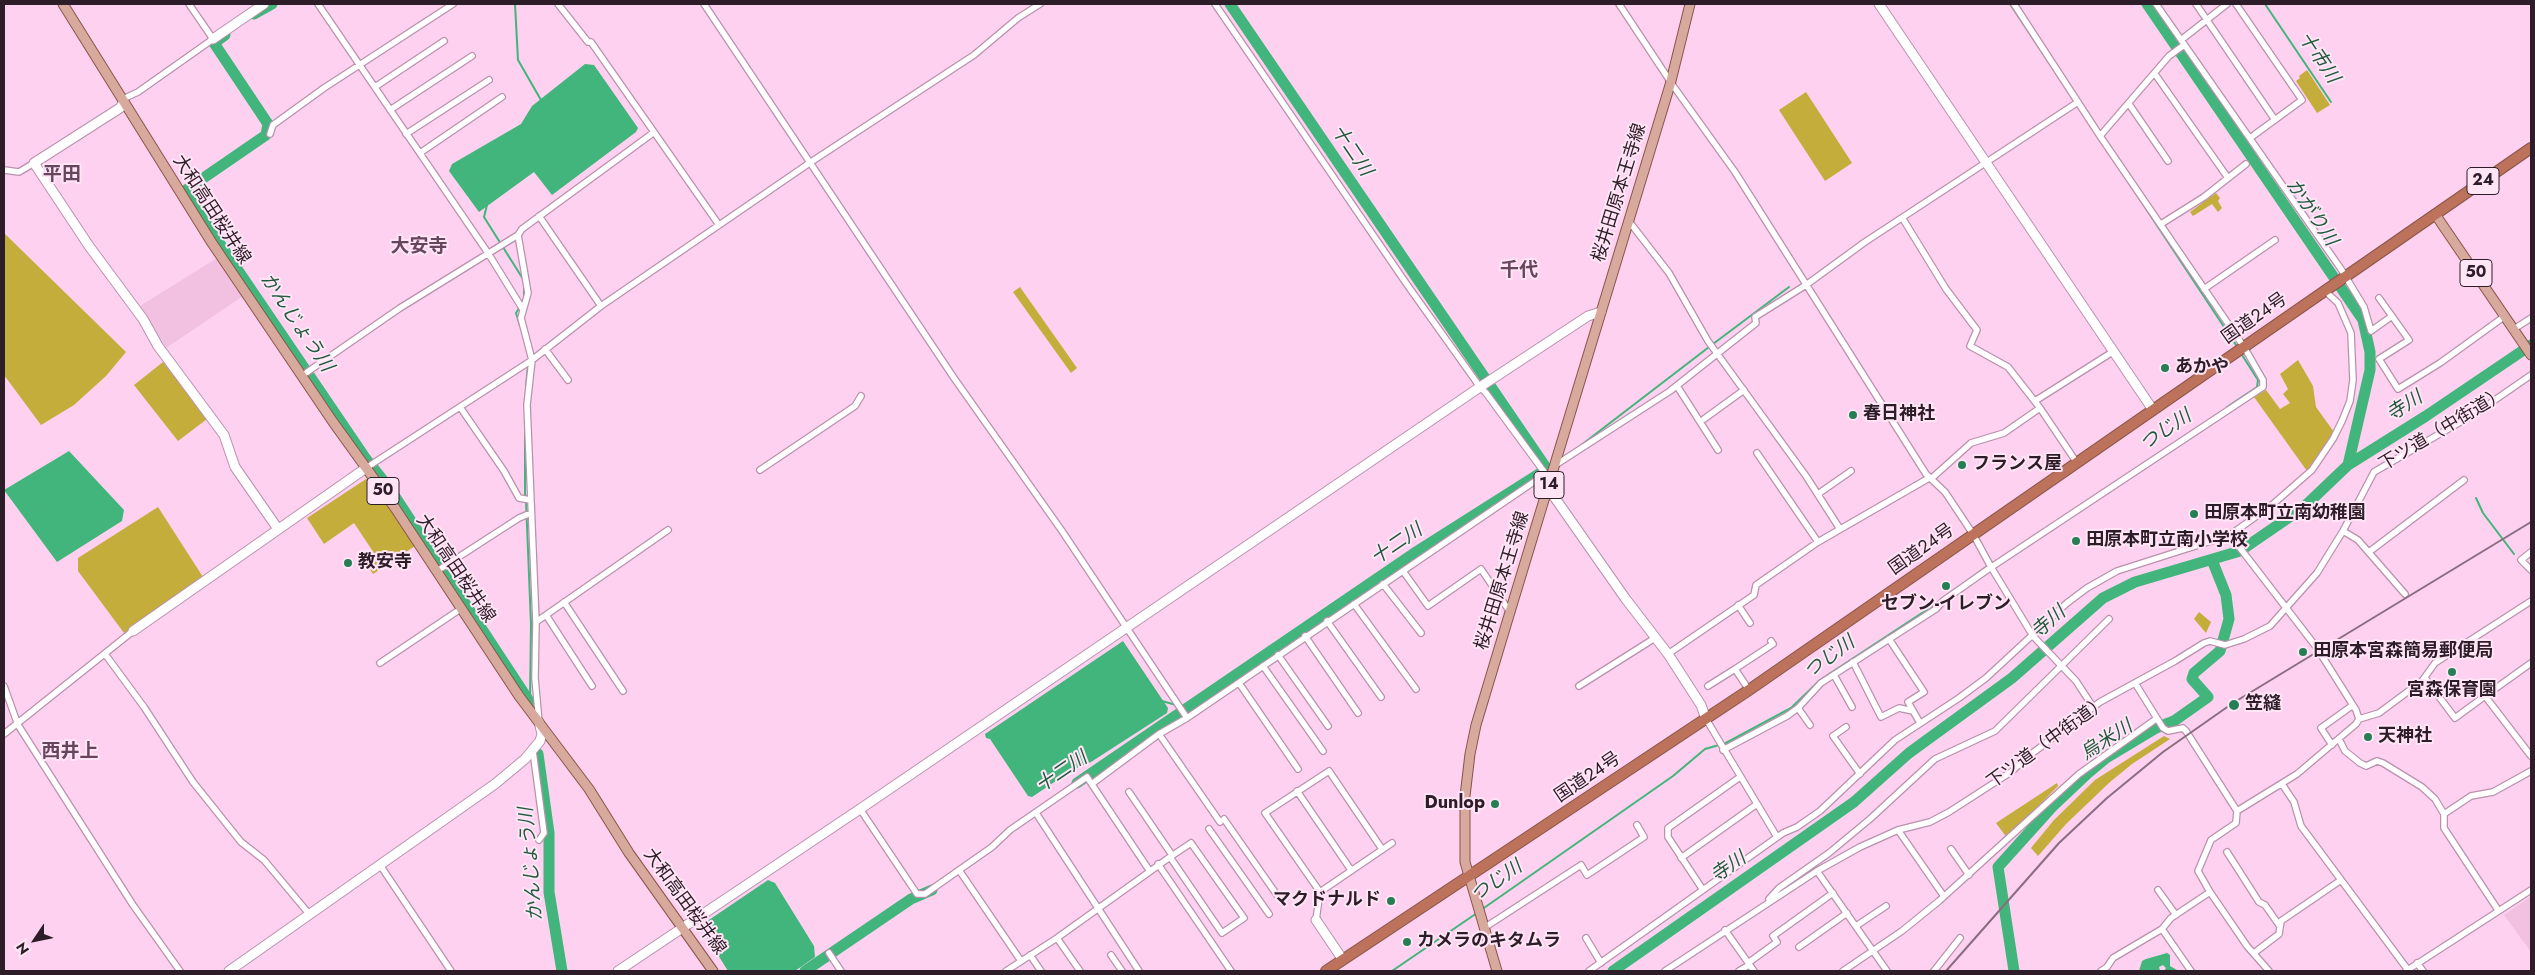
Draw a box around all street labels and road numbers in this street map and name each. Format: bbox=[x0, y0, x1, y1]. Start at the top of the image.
street label: 桜井田原本王寺線 bbox=[1589, 121, 1651, 265]
street label: 大和高田桜井線 bbox=[168, 151, 254, 269]
road number: 24 bbox=[2467, 168, 2499, 195]
road number: 50 bbox=[2460, 260, 2492, 286]
street label: 国道24号 bbox=[2218, 289, 2292, 349]
street label: 下ツ道（中街道） bbox=[2376, 384, 2510, 476]
road number: 14 bbox=[1534, 472, 1564, 498]
road number: 50 bbox=[367, 478, 399, 504]
street label: 桜井田原本王寺線 bbox=[1472, 509, 1534, 653]
street label: 大和高田桜井線 bbox=[411, 511, 499, 627]
street label: 国道24号 bbox=[1885, 520, 1959, 580]
street label: 下ツ道（中街道） bbox=[1983, 692, 2113, 794]
street label: 国道24号 bbox=[1551, 748, 1625, 808]
street label: 大和高田桜井線 bbox=[638, 845, 730, 959]

